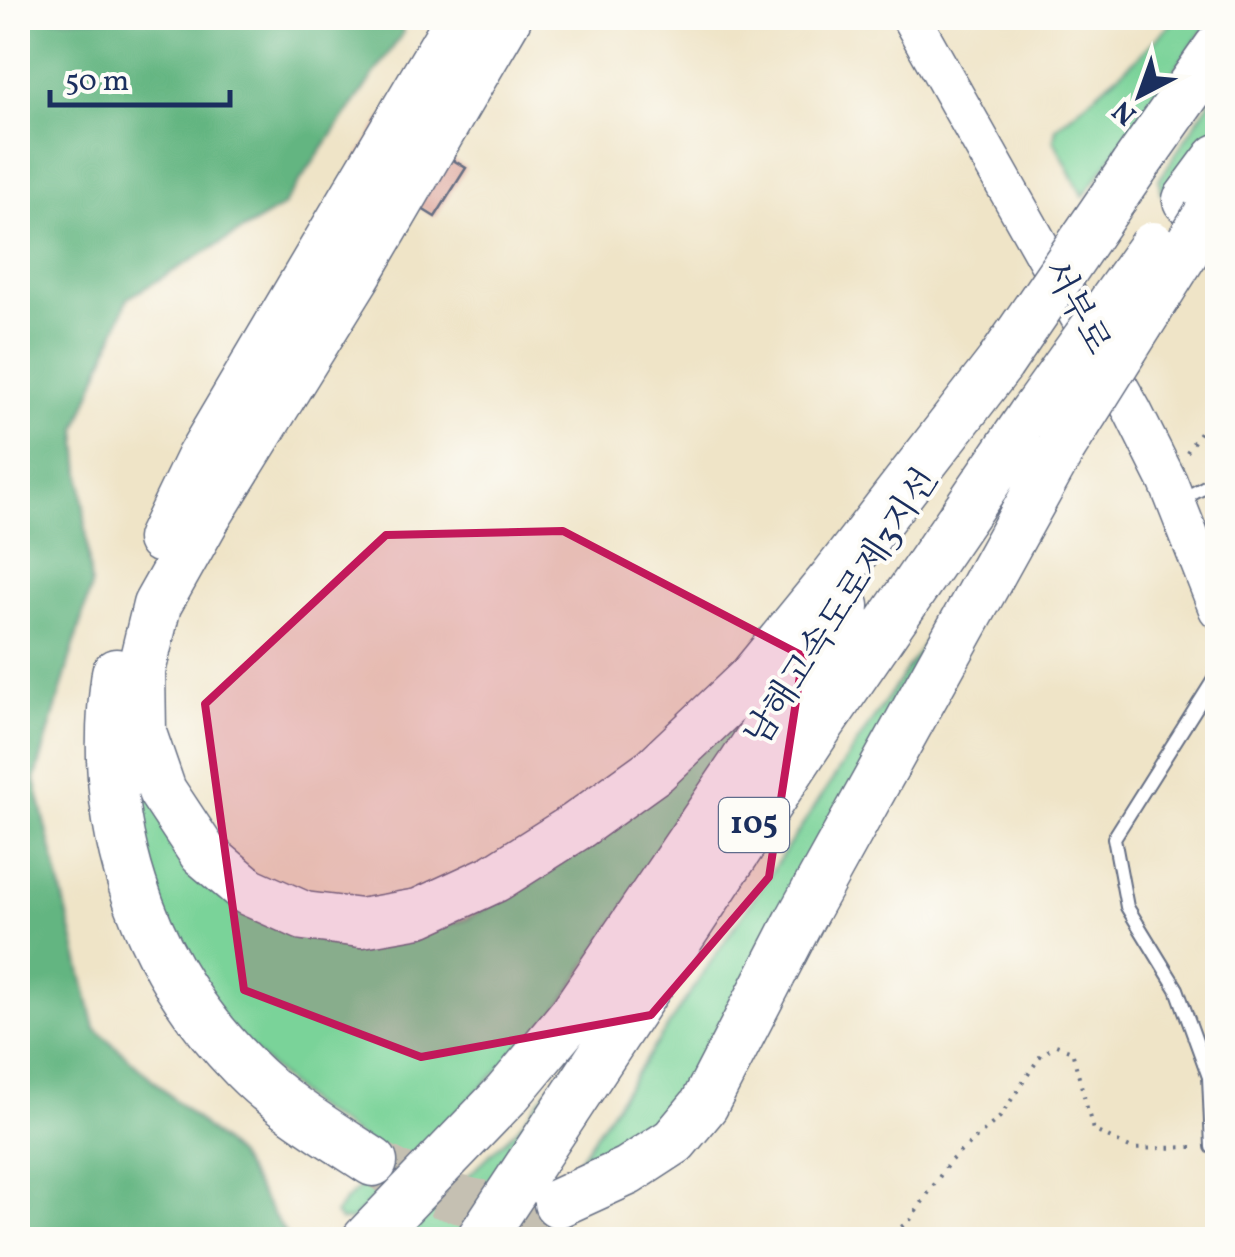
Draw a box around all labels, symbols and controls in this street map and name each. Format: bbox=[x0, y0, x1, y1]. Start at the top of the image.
scale bar bbox=[50, 45, 230, 107]
north arrow bbox=[1090, 45, 1190, 145]
text: 50 m bbox=[65, 61, 129, 103]
text: N bbox=[1105, 91, 1146, 133]
street label: 서부로 bbox=[1029, 252, 1121, 364]
street label: 남해고속도로제3지선 bbox=[735, 460, 951, 756]
road number: 105 bbox=[719, 798, 789, 852]

